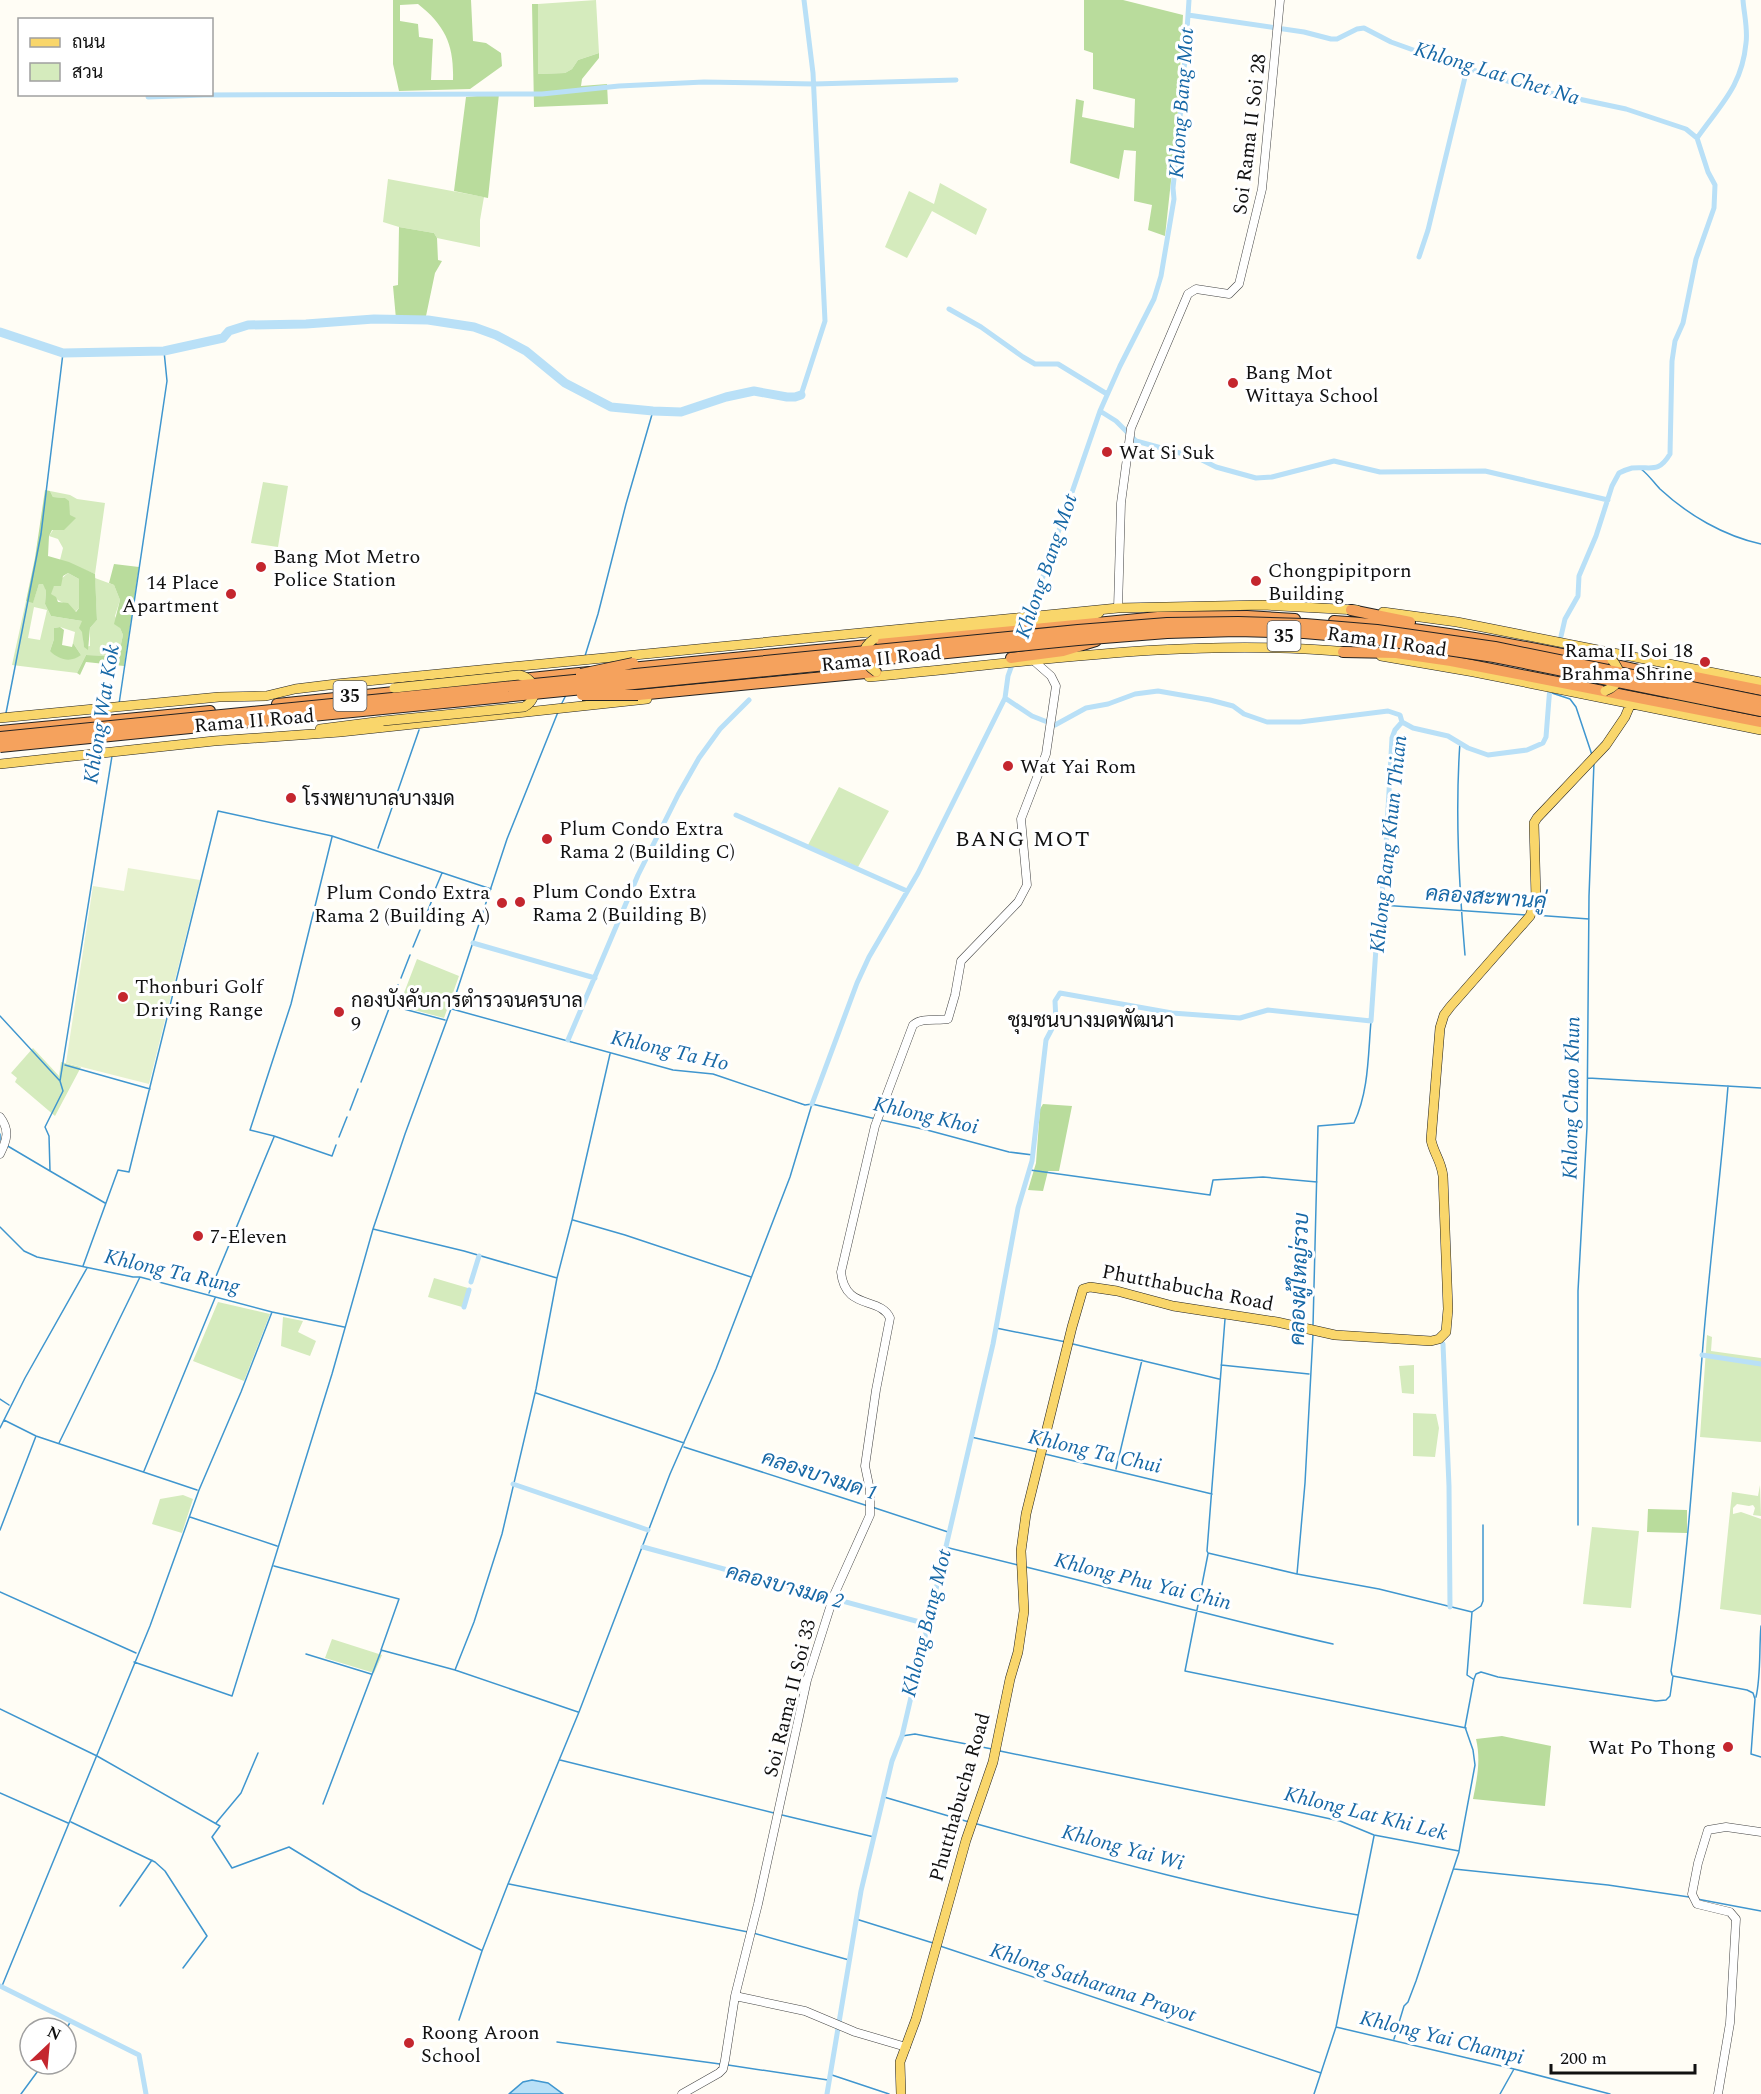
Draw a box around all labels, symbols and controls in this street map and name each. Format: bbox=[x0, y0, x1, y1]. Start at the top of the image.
legend bbox=[18, 18, 213, 96]
water label: Khlong Bang Mot bbox=[1161, 26, 1203, 180]
text: ถนน bbox=[72, 29, 105, 56]
water label: Khlong Lat Chet Na bbox=[1410, 34, 1584, 114]
street label: Soi Rama II Soi 28 bbox=[1225, 52, 1275, 216]
text: สวน bbox=[72, 59, 103, 86]
place label: Bang Mot Wittaya School bbox=[1245, 358, 1379, 411]
marker: Bang Mot Wittaya School bbox=[1226, 376, 1240, 390]
place label: Wat Si Suk bbox=[1119, 438, 1215, 468]
marker: Wat Si Suk bbox=[1100, 445, 1114, 459]
water label: Khlong Bang Mot bbox=[1007, 489, 1087, 643]
place label: Bang Mot Metro Police Station bbox=[273, 542, 420, 595]
place label: Chongpipitporn Building bbox=[1268, 556, 1412, 609]
marker: Bang Mot Metro Police Station bbox=[254, 560, 268, 574]
place label: 14 Place Apartment bbox=[122, 568, 219, 621]
marker: Chongpipitporn Building bbox=[1249, 574, 1263, 588]
marker: 14 Place Apartment bbox=[224, 587, 238, 601]
street label: Rama II Road bbox=[1325, 619, 1449, 665]
road number: 35 bbox=[1268, 621, 1300, 651]
place label: Rama II Soi 18 Brahma Shrine bbox=[1561, 636, 1693, 689]
street label: Rama II Road bbox=[819, 638, 943, 680]
water label: Khlong Wat Kok bbox=[75, 642, 129, 786]
marker: Rama II Soi 18 Brahma Shrine bbox=[1698, 655, 1712, 669]
road number: 35 bbox=[334, 681, 366, 711]
street label: Rama II Road bbox=[193, 701, 316, 741]
water label: Khlong Bang Khun Thian bbox=[1362, 734, 1416, 955]
place label: Wat Yai Rom bbox=[1020, 752, 1136, 782]
marker: Wat Yai Rom bbox=[1001, 759, 1015, 773]
place label: โรงพยาบาลบางมด bbox=[302, 784, 455, 814]
marker: โรงพยาบาลบางมด bbox=[284, 791, 298, 805]
place label: Plum Condo Extra Rama 2 (Building C) bbox=[559, 814, 735, 867]
district label: BANG MOT bbox=[955, 823, 1091, 856]
marker: Plum Condo Extra Rama 2 (Building C) bbox=[540, 832, 554, 846]
place label: Plum Condo Extra Rama 2 (Building B) bbox=[532, 877, 707, 930]
place label: Plum Condo Extra Rama 2 (Building A) bbox=[314, 878, 490, 931]
water label: คลองสะพานคู่ bbox=[1424, 878, 1548, 918]
marker: Plum Condo Extra Rama 2 (Building B) bbox=[513, 895, 527, 909]
marker: Plum Condo Extra Rama 2 (Building A) bbox=[495, 896, 509, 910]
place label: Thonburi Golf Driving Range bbox=[135, 972, 265, 1025]
place label: กองบังคับการตำรวจนครบาล 9 bbox=[351, 986, 583, 1039]
marker: Thonburi Golf Driving Range bbox=[116, 990, 130, 1004]
marker: กองบังคับการตำรวจนครบาล 9 bbox=[332, 1005, 346, 1019]
district label: ชุมชนบางมดพัฒนา bbox=[1008, 1005, 1174, 1037]
water label: Khlong Chao Khun bbox=[1555, 1016, 1589, 1180]
water label: Khlong Ta Ho bbox=[607, 1022, 732, 1080]
water label: Khlong Khoi bbox=[870, 1088, 982, 1144]
water label: คลองผู้ใหญ่รวบ bbox=[1282, 1211, 1318, 1346]
place label: 7-Eleven bbox=[210, 1222, 287, 1252]
marker: 7-Eleven bbox=[191, 1229, 205, 1243]
water label: Khlong Ta Rung bbox=[101, 1241, 243, 1303]
street label: Phutthabucha Road bbox=[1099, 1257, 1276, 1319]
water label: Khlong Ta Chui bbox=[1025, 1421, 1164, 1483]
water label: คลองบางมด 1 bbox=[757, 1442, 882, 1510]
water label: Khlong Phu Yai Chin bbox=[1051, 1544, 1235, 1619]
water label: Khlong Bang Mot bbox=[893, 1546, 961, 1700]
water label: คลองบางมด 2 bbox=[722, 1556, 847, 1618]
street label: Soi Rama II Soi 33 bbox=[756, 1616, 824, 1780]
street label: Phutthabucha Road bbox=[922, 1709, 998, 1885]
place label: Wat Po Thong bbox=[1588, 1733, 1716, 1763]
marker: Wat Po Thong bbox=[1721, 1740, 1735, 1754]
water label: Khlong Lat Khi Lek bbox=[1281, 1778, 1451, 1850]
water label: Khlong Yai Wi bbox=[1058, 1816, 1188, 1880]
water label: Khlong Satharana Prayot bbox=[985, 1934, 1200, 2032]
water label: Khlong Yai Champi bbox=[1356, 2002, 1527, 2074]
north arrow bbox=[18, 2016, 78, 2076]
place label: Roong Aroon School bbox=[421, 2018, 540, 2071]
text: N bbox=[43, 2020, 65, 2047]
marker: Roong Aroon School bbox=[402, 2036, 416, 2050]
scale bar bbox=[1551, 2037, 1695, 2075]
text: 200 m bbox=[1560, 2045, 1607, 2072]

